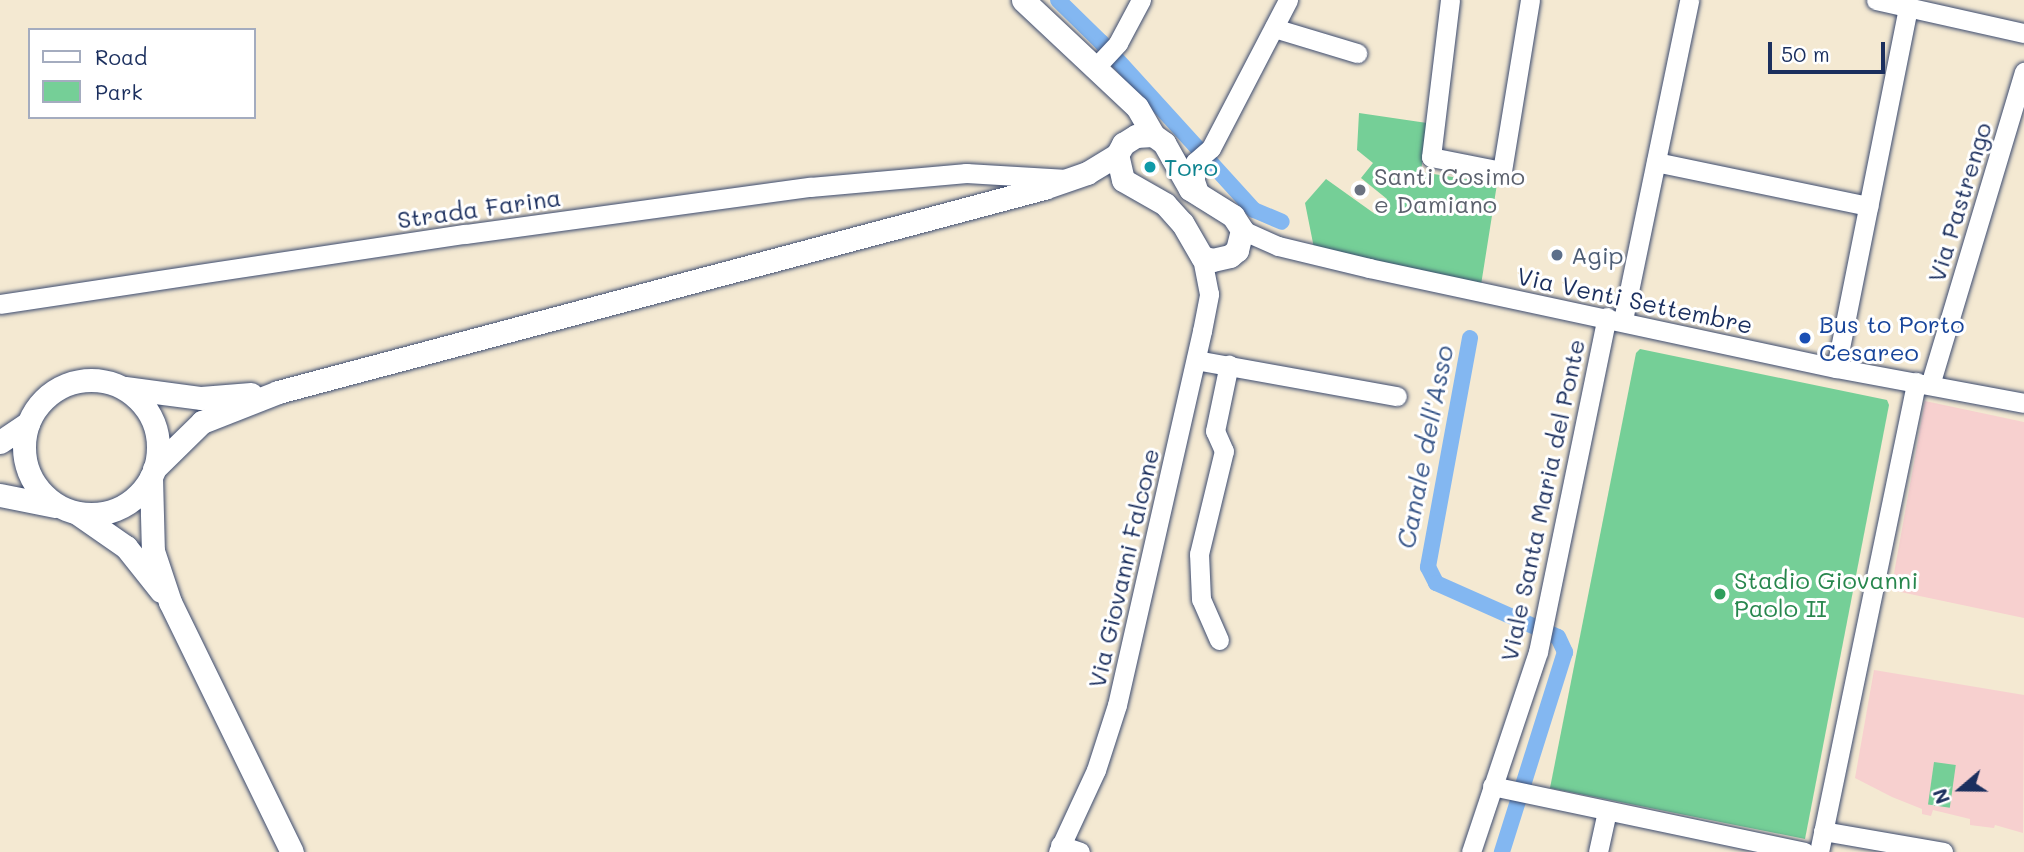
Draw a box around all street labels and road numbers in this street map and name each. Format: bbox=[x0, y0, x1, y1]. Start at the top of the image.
street label: Via Pastrengo bbox=[1921, 119, 1997, 285]
street label: Strada Farina bbox=[395, 182, 563, 234]
street label: Via Venti Settembre bbox=[1515, 261, 1755, 339]
street label: Viale Santa Maria del Ponte bbox=[1494, 336, 1590, 664]
street label: Via Giovanni Falcone bbox=[1081, 445, 1165, 691]

